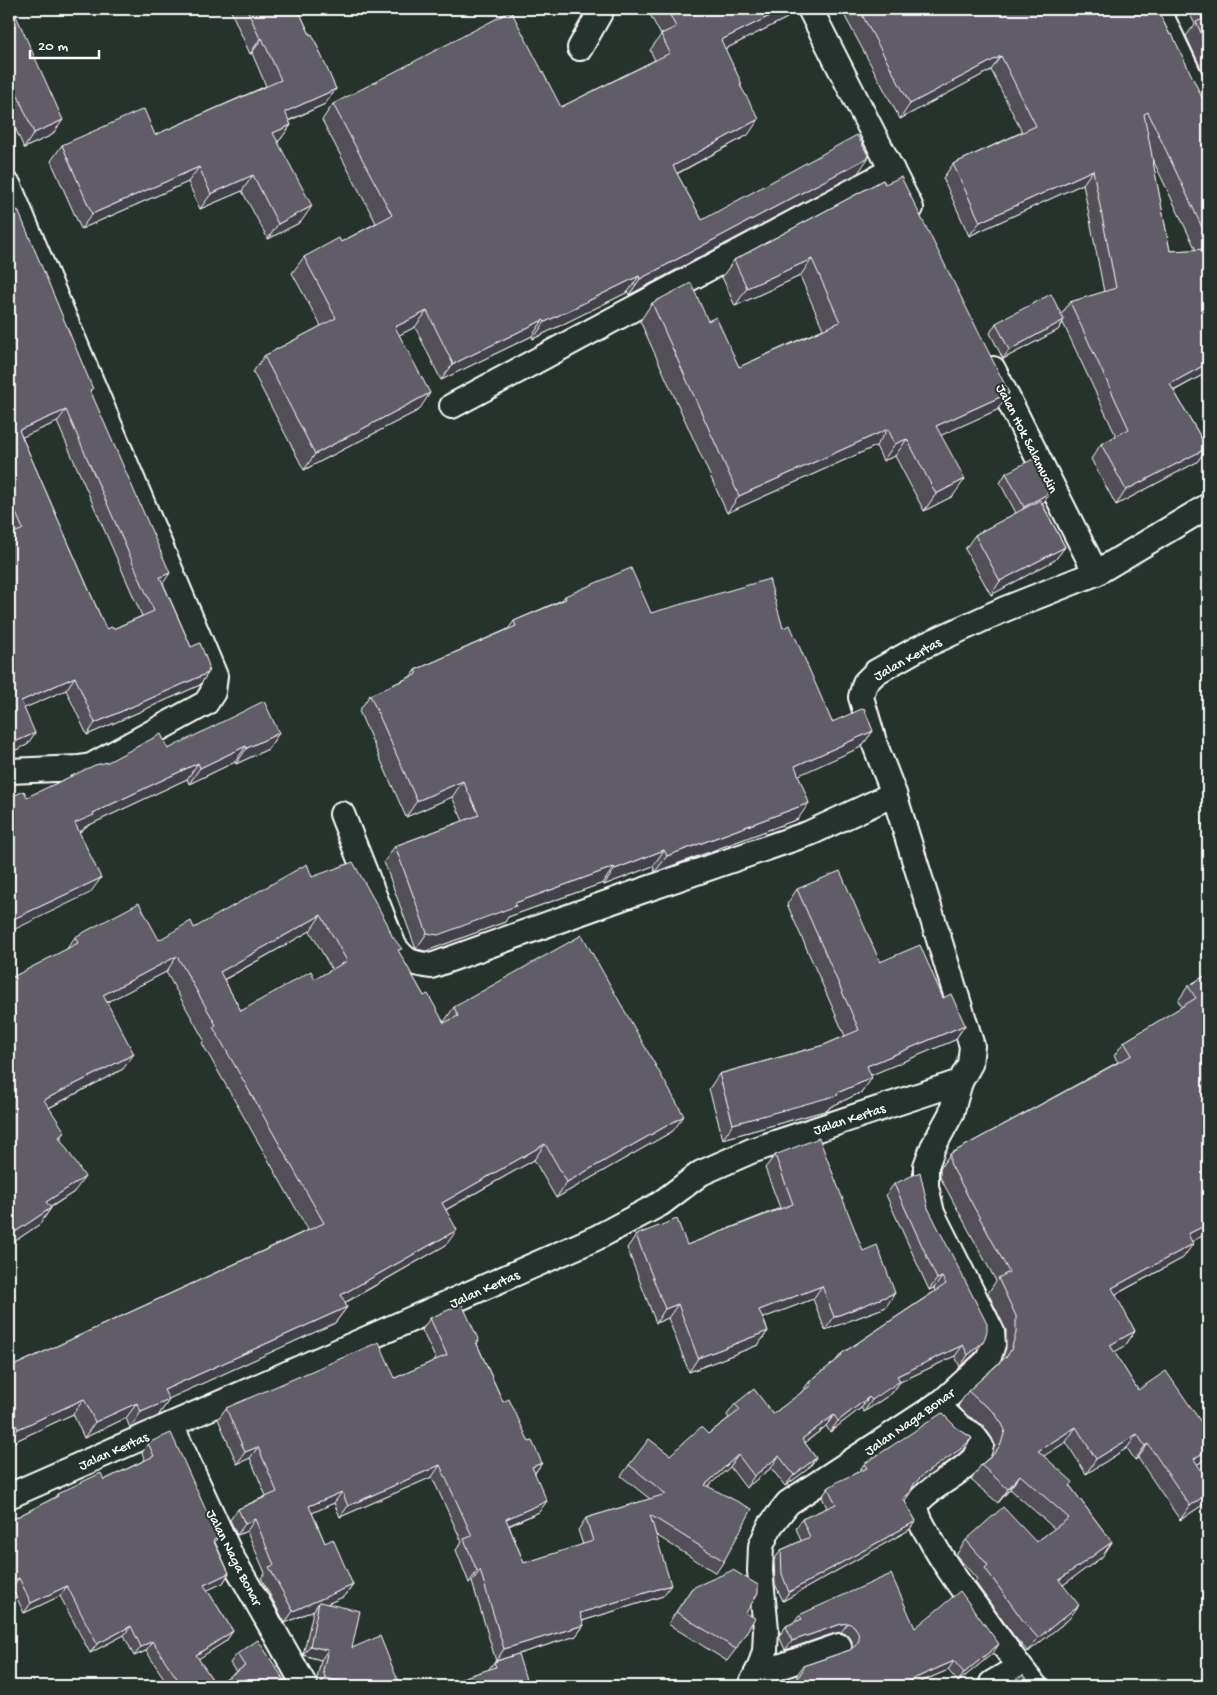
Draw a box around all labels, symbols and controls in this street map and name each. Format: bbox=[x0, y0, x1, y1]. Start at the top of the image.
scale bar bbox=[30, 28, 99, 60]
text: 20 m bbox=[38, 38, 68, 56]
street label: Jalan Hok Salamudin bbox=[991, 382, 1061, 497]
street label: Jalan Kertas bbox=[871, 634, 946, 686]
street label: Jalan Kertas bbox=[812, 1101, 889, 1140]
street label: Jalan Kertas bbox=[448, 1267, 523, 1313]
street label: Jalan Naga Bonar bbox=[862, 1385, 959, 1460]
street label: Jalan Kertas bbox=[77, 1429, 152, 1475]
street label: Jalan Naga Bonar bbox=[201, 1507, 265, 1610]

